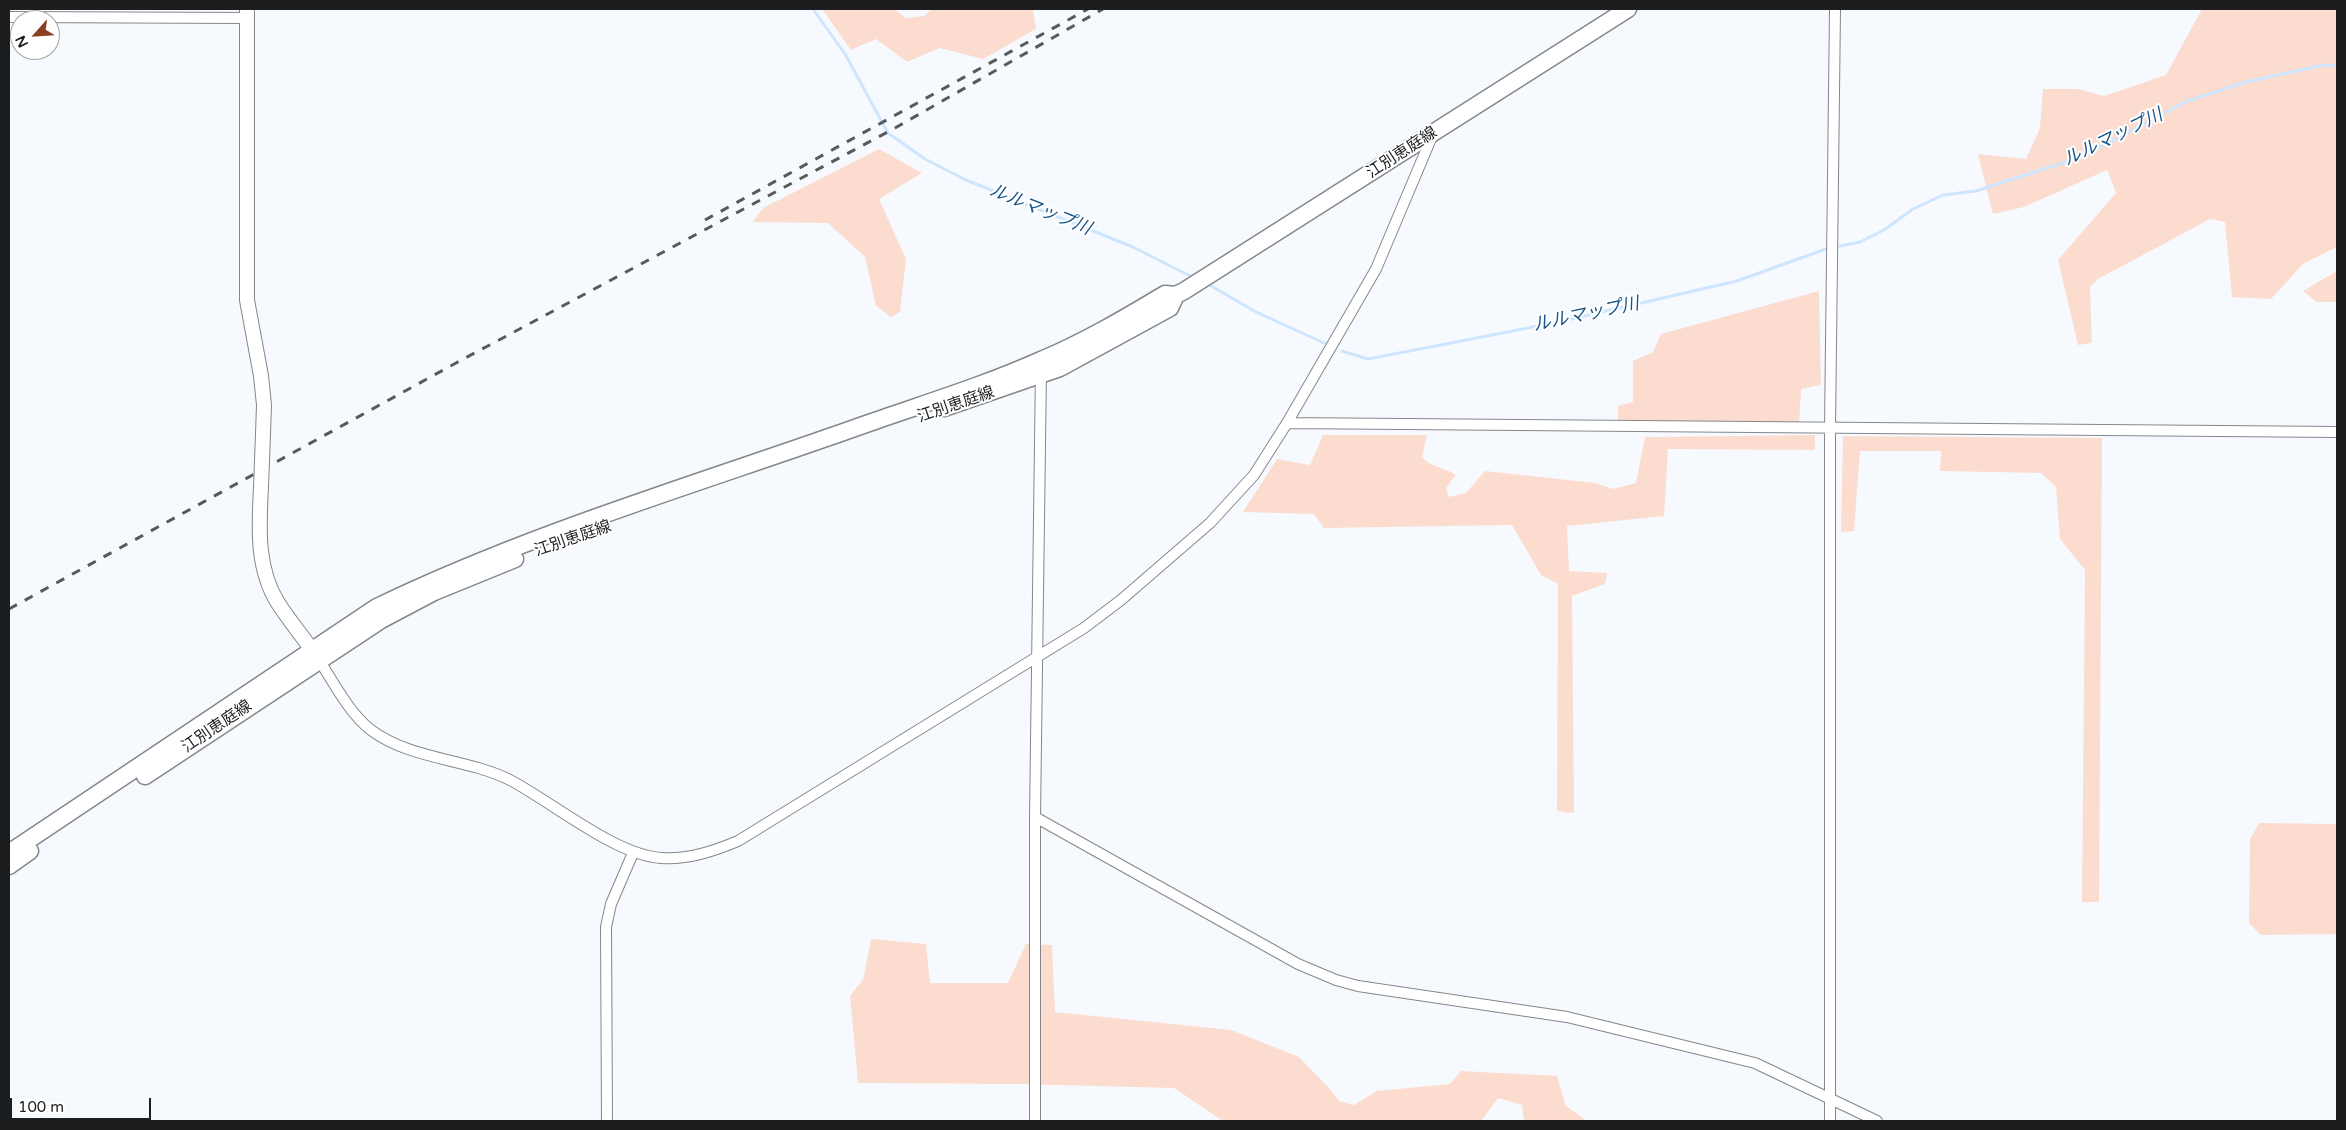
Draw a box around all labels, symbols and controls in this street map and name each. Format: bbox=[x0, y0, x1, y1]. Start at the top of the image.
north arrow bbox=[10, 10, 60, 60]
text: N bbox=[12, 33, 32, 50]
water label: ルルマップ川 bbox=[2060, 105, 2166, 171]
street label: 江別恵庭線 bbox=[1363, 123, 1441, 183]
water label: ルルマップ川 bbox=[986, 180, 1094, 240]
water label: ルルマップ川 bbox=[1531, 293, 1641, 337]
street label: 江別恵庭線 bbox=[915, 383, 997, 427]
street label: 江別恵庭線 bbox=[532, 517, 614, 561]
street label: 江別恵庭線 bbox=[178, 697, 256, 757]
scale bar bbox=[12, 1088, 154, 1120]
text: 100 m bbox=[18, 1098, 64, 1116]

